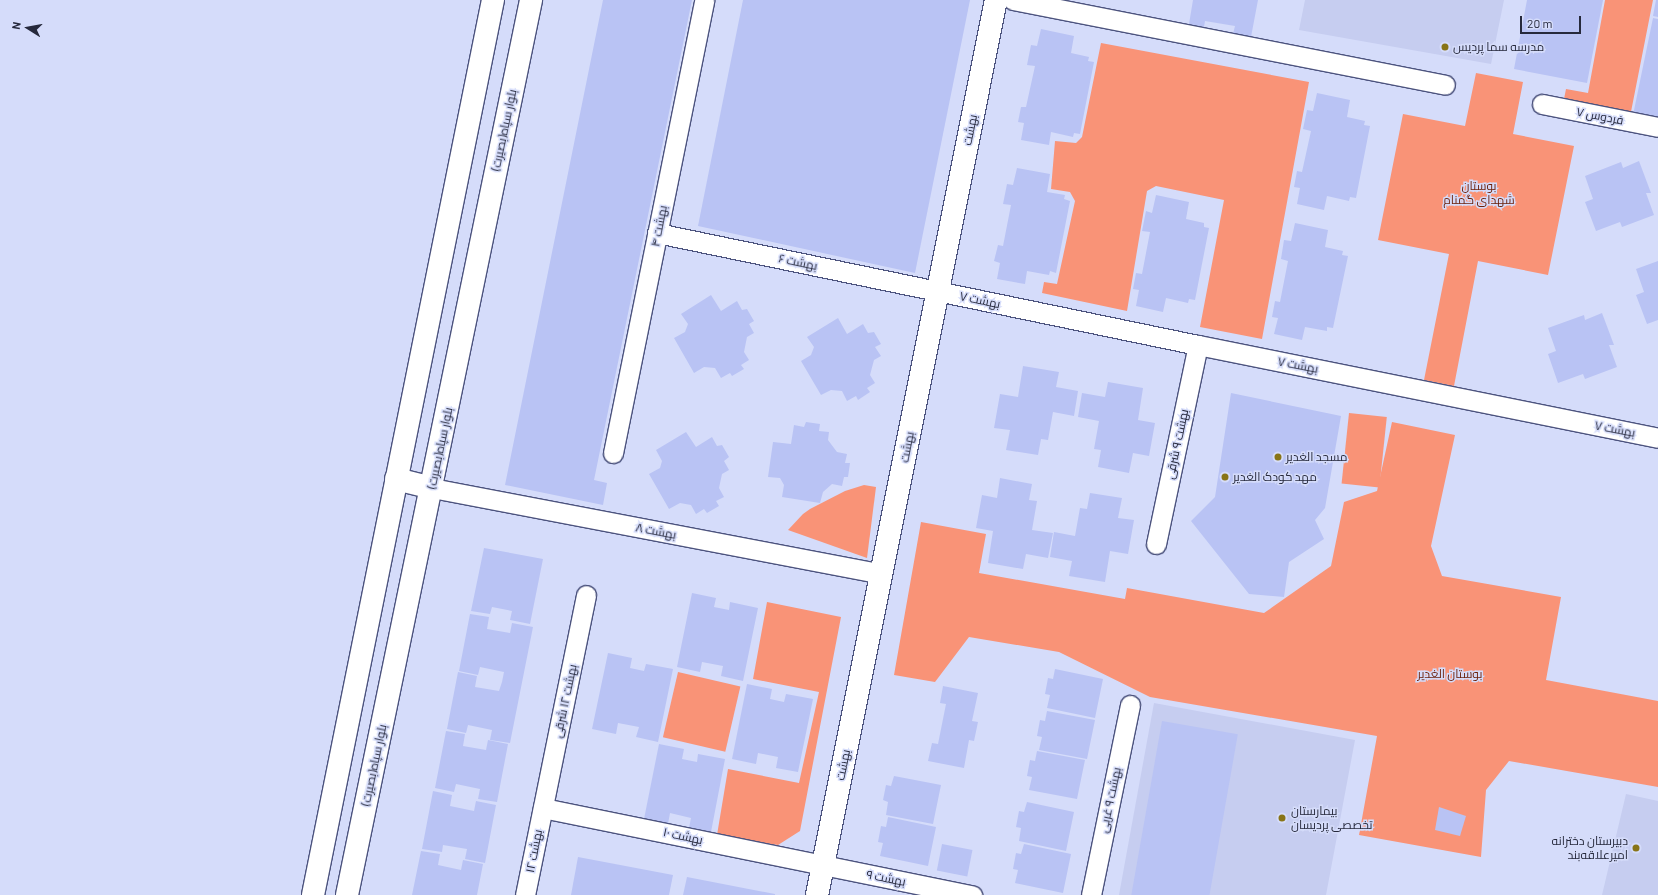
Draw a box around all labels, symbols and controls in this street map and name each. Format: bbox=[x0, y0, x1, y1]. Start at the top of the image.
north arrow bbox=[8, 8, 48, 48]
scale bar bbox=[1522, 8, 1583, 34]
text: 20 m bbox=[1527, 16, 1553, 30]
text: N bbox=[9, 21, 23, 30]
place label: مدرسه سما پردیس bbox=[1453, 40, 1544, 54]
marker: مدرسه سما پردیس bbox=[1440, 42, 1450, 52]
street label: بلوار سپاه(بصیرت) bbox=[488, 88, 520, 172]
street label: فردوس ۷ bbox=[1575, 104, 1625, 128]
street label: بهشت bbox=[960, 113, 980, 147]
park label: بوستان شهدای گمنام bbox=[1443, 179, 1515, 207]
street label: بهشت ۴ bbox=[648, 204, 670, 248]
street label: بهشت ۶ bbox=[777, 251, 819, 273]
street label: بهشت ۷ bbox=[958, 289, 1002, 311]
street label: بهشت ۷ bbox=[1276, 354, 1320, 376]
street label: بلوار سپاه(بصیرت) bbox=[424, 406, 456, 490]
street label: بهشت ۹ شرقی bbox=[1163, 408, 1191, 480]
street label: بهشت ۷ bbox=[1593, 418, 1637, 440]
street label: بهشت bbox=[897, 430, 917, 464]
place label: مسجد الغدیر bbox=[1286, 450, 1347, 464]
marker: مسجد الغدیر bbox=[1273, 452, 1283, 462]
place label: مهد کودک الغدیر bbox=[1233, 470, 1317, 484]
marker: مهد کودک الغدیر bbox=[1220, 472, 1230, 482]
street label: بهشت ۸ bbox=[634, 520, 678, 542]
street label: بهشت ۱۲ شرقی bbox=[550, 663, 580, 739]
park label: بوستان الغدیر bbox=[1418, 667, 1482, 681]
street label: بلوار سپاه(بصیرت) bbox=[358, 723, 390, 807]
street label: بهشت bbox=[833, 748, 853, 782]
street label: بهشت ۹ غربی bbox=[1096, 766, 1124, 834]
place label: بیمارستان تخصصی پردیسان bbox=[1291, 804, 1373, 832]
marker: بیمارستان تخصصی پردیسان bbox=[1276, 812, 1288, 824]
street label: بهشت ۱۰ bbox=[662, 825, 704, 847]
street label: بهشت ۱۲ bbox=[523, 828, 545, 874]
place label: دبیرستان دخترانه امیرعلاقه‌بند bbox=[1552, 834, 1628, 862]
marker: دبیرستان دخترانه امیرعلاقه‌بند bbox=[1631, 843, 1641, 853]
street label: بهشت ۹ bbox=[865, 867, 907, 889]

